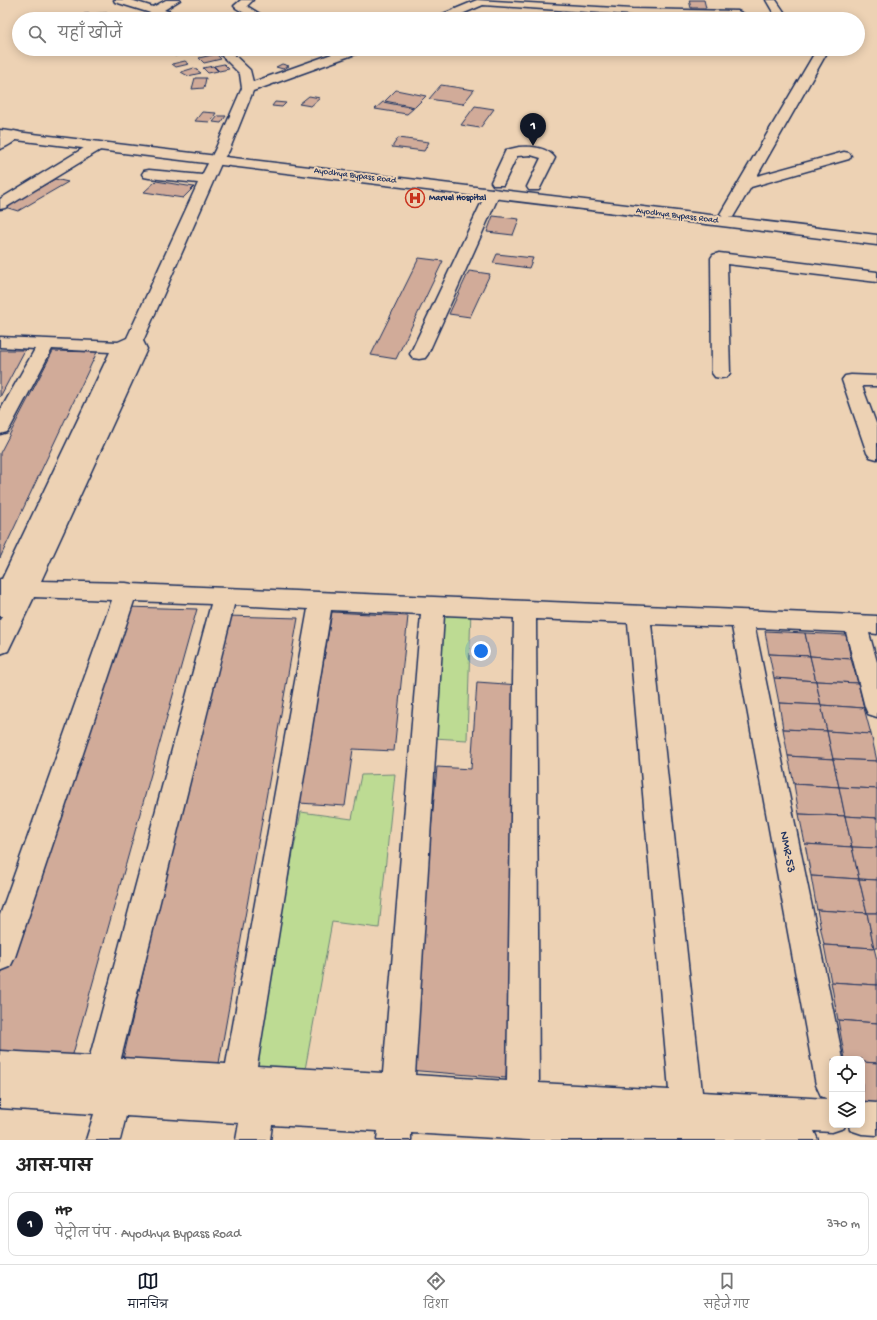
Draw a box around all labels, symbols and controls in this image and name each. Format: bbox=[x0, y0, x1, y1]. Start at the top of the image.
search box bbox=[12, 12, 865, 56]
icon: search bbox=[26, 23, 48, 45]
text: यहाँ खोजें bbox=[58, 26, 122, 44]
pin: 1 bbox=[520, 113, 546, 146]
street label: Ayodhya Bypass Road bbox=[313, 165, 398, 187]
hospital icon: Marvel Hospital bbox=[404, 187, 426, 209]
place label: Marvel Hospital bbox=[429, 193, 486, 204]
street label: Ayodhya Bypass Road bbox=[635, 205, 720, 227]
your location bbox=[471, 641, 491, 661]
street label: NMR-53 bbox=[776, 830, 798, 874]
map controls bbox=[829, 1056, 865, 1128]
button: locate bbox=[829, 1056, 865, 1092]
button: layers bbox=[829, 1092, 865, 1128]
text: आस-पास bbox=[16, 1158, 92, 1178]
text: HP bbox=[55, 1202, 72, 1220]
text: 1 bbox=[27, 1217, 33, 1232]
text: 370 m bbox=[827, 1217, 860, 1232]
text: पेट्रोल पंप · Ayodhya Bypass Road bbox=[55, 1227, 241, 1242]
tab: मानचित्र bbox=[128, 1270, 168, 1316]
tab: दिशा bbox=[423, 1270, 448, 1316]
tab: सहेजे गए bbox=[704, 1270, 749, 1316]

